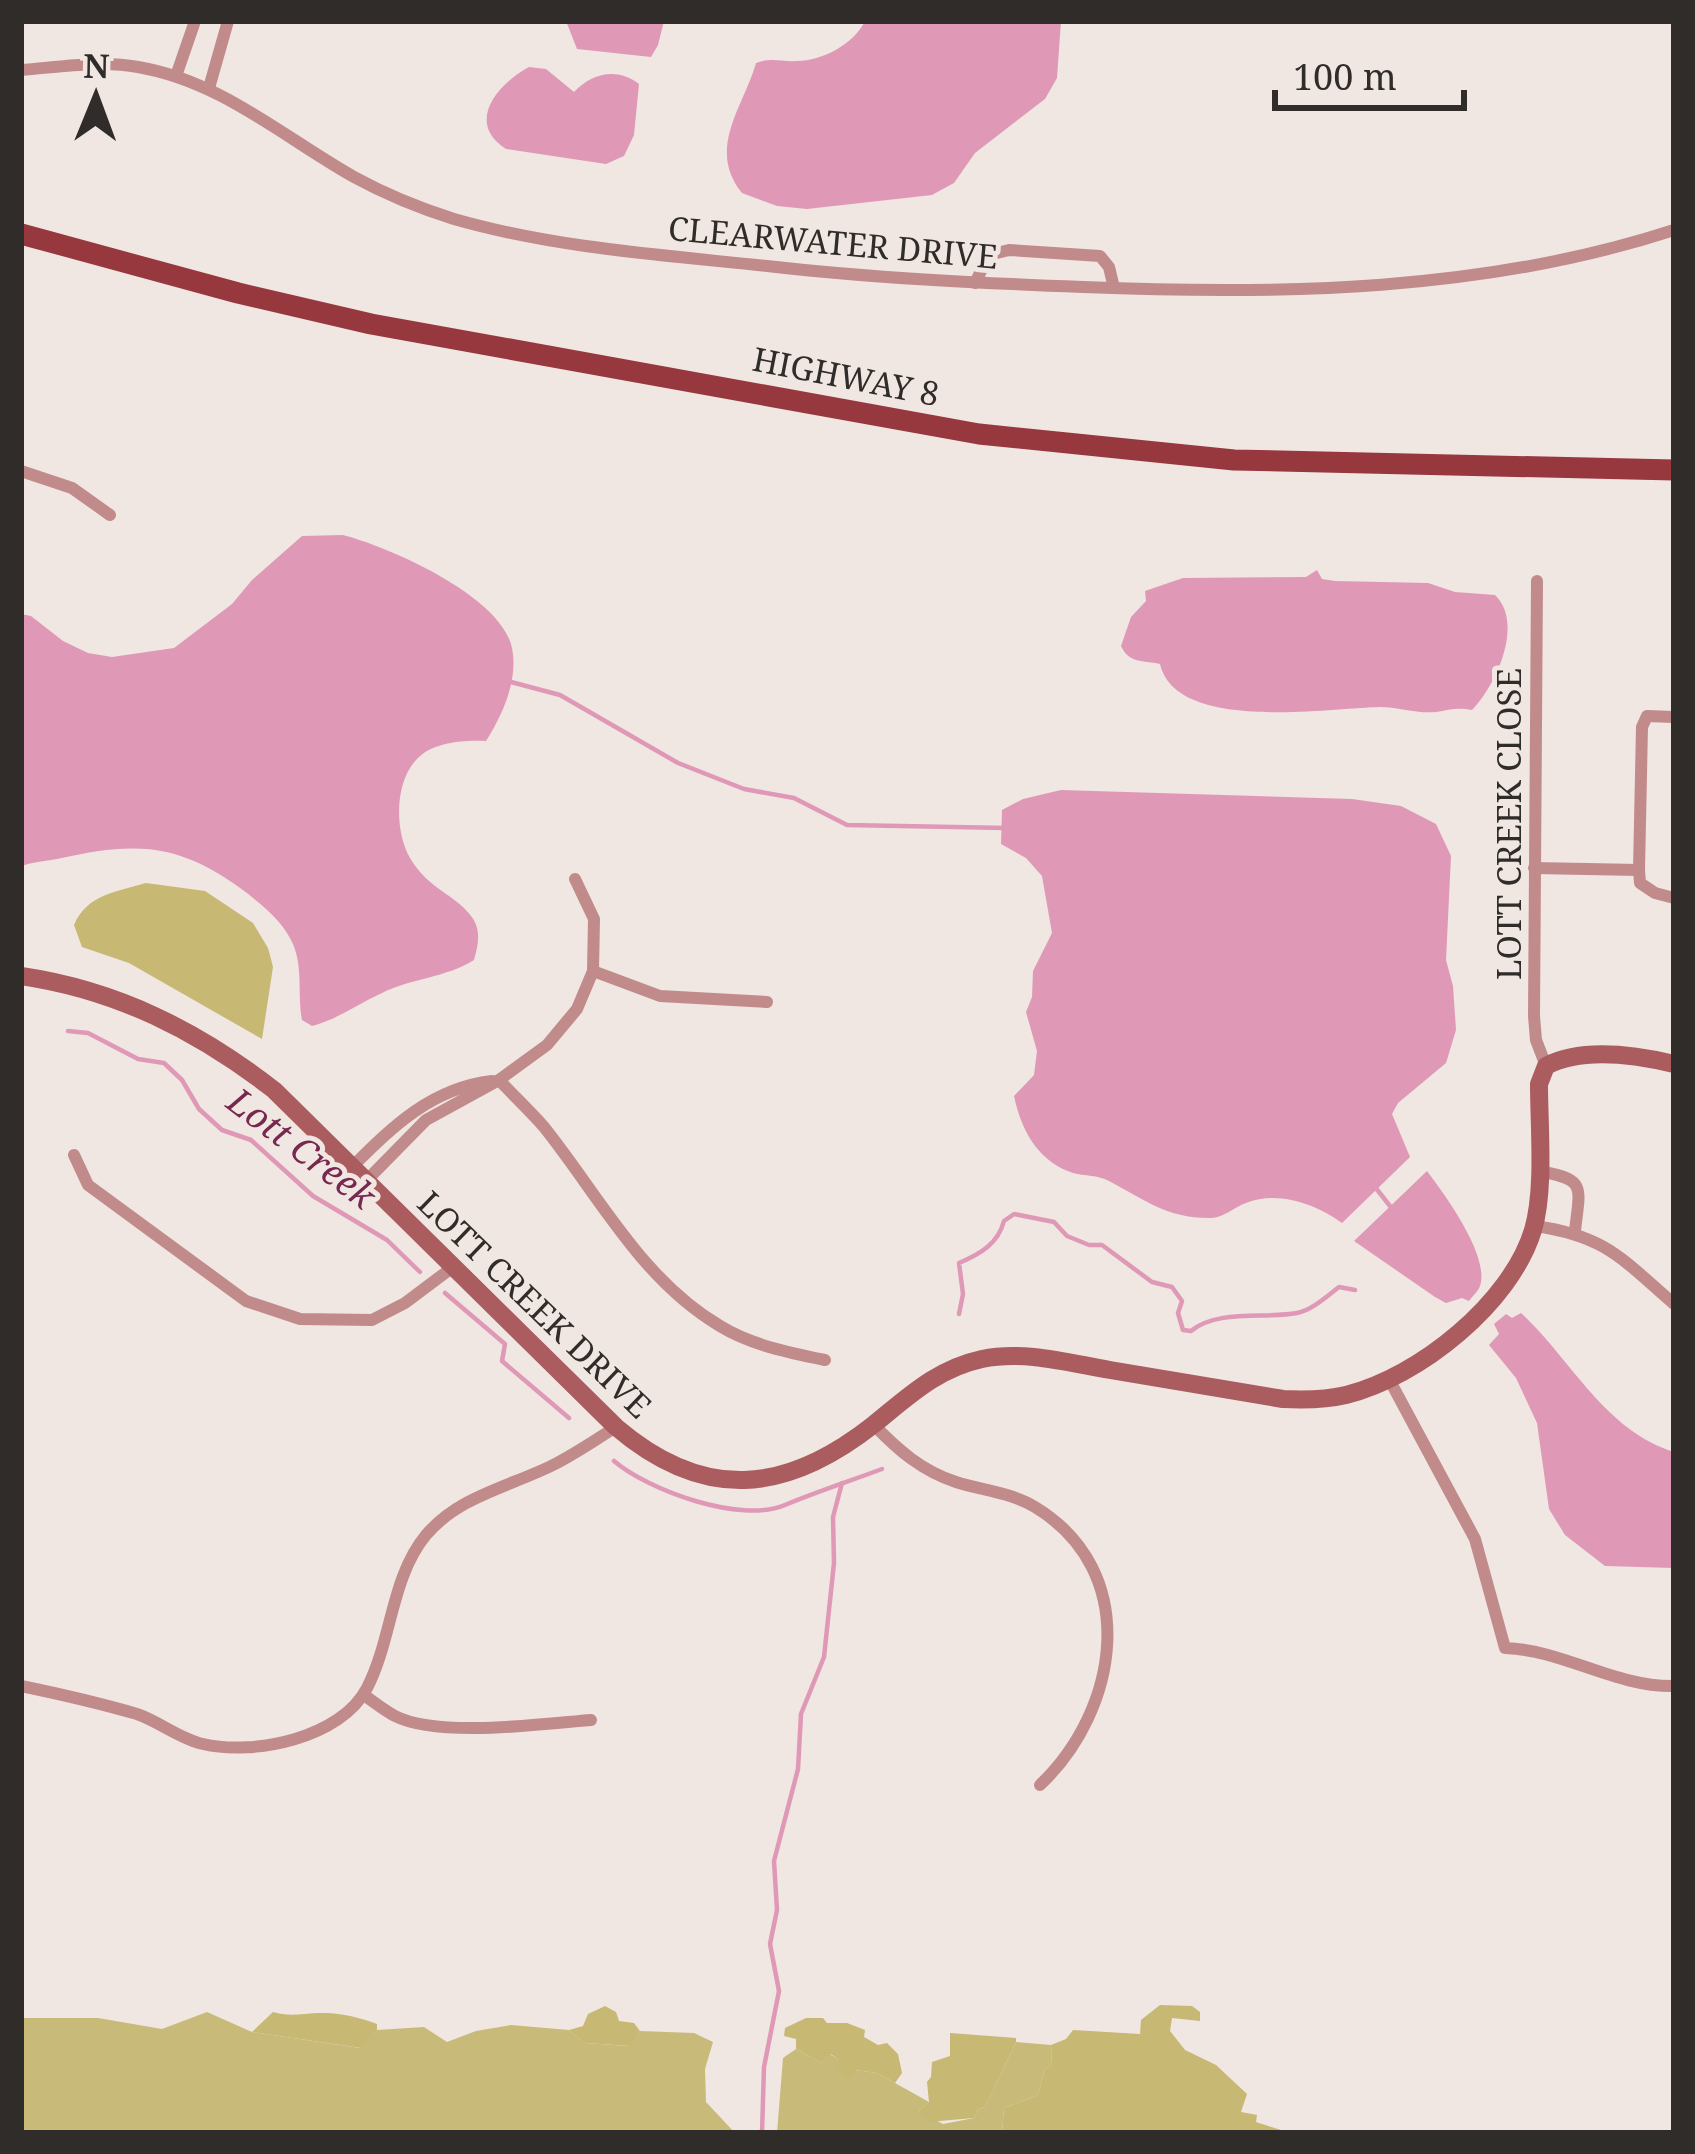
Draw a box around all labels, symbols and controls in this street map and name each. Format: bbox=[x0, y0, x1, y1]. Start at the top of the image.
north arrow bbox=[36, 36, 156, 156]
scale bar bbox=[1275, 36, 1464, 110]
text: N bbox=[83, 43, 110, 88]
text: 100 m bbox=[1293, 52, 1397, 101]
street label: CLEARWATER DRIVE bbox=[666, 205, 1000, 279]
street label: HIGHWAY 8 bbox=[749, 336, 943, 416]
street label: LOTT CREEK CLOSE bbox=[1486, 668, 1531, 980]
water label: Lott Creek bbox=[217, 1076, 387, 1221]
street label: LOTT CREEK DRIVE bbox=[408, 1181, 662, 1427]

